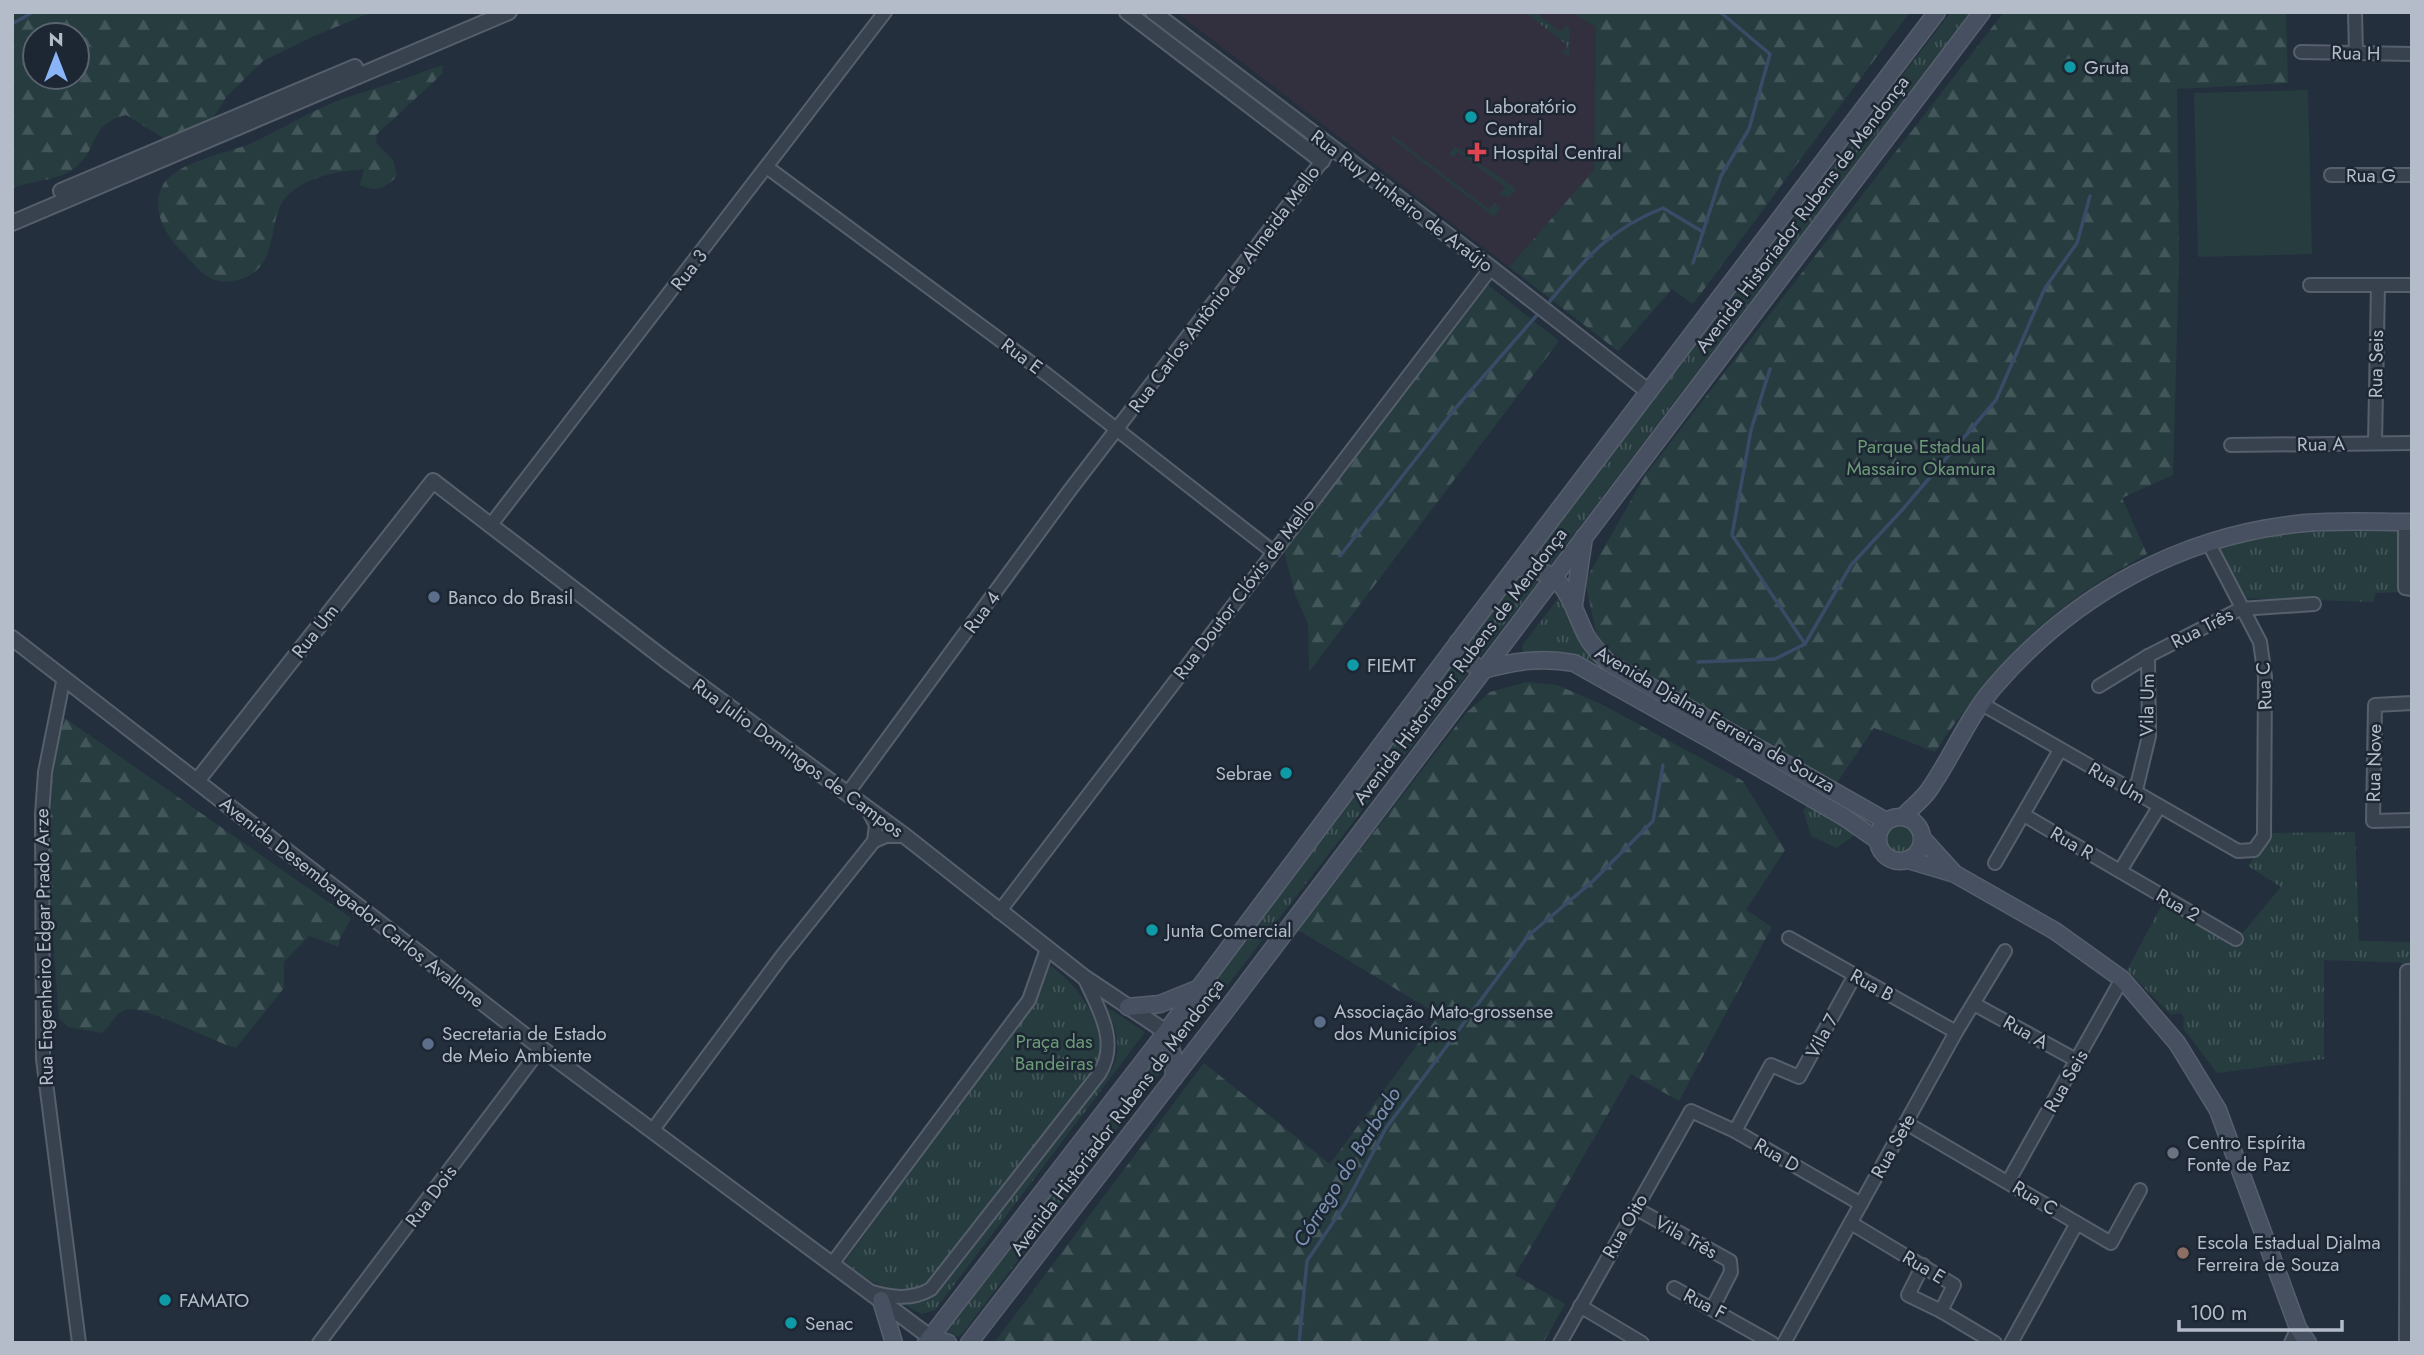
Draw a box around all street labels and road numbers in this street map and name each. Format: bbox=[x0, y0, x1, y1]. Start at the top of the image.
street label: Rua H bbox=[2331, 39, 2381, 67]
street label: Avenida Historiador Rubens de Mendonça bbox=[1689, 70, 1915, 358]
street label: Rua Ruy Pinheiro de Araújo bbox=[1305, 123, 1499, 279]
street label: Rua Carlos Antônio de Almeida Mello bbox=[1122, 160, 1326, 418]
street label: Rua G bbox=[2346, 162, 2396, 189]
street label: Rua 3 bbox=[664, 244, 714, 296]
street label: Rua Seis bbox=[2362, 329, 2390, 398]
street label: Rua E bbox=[996, 331, 1048, 381]
street label: Rua A bbox=[2297, 430, 2346, 458]
street label: Rua Doutor Clóvis de Mello bbox=[1167, 493, 1321, 685]
street label: Avenida Historiador Rubens de Mendonça bbox=[1347, 522, 1573, 810]
street label: Rua 4 bbox=[957, 585, 1007, 639]
street label: Rua Um bbox=[285, 598, 345, 664]
street label: Rua Três bbox=[2166, 601, 2238, 655]
street label: Avenida Djalma Ferreira de Souza bbox=[1590, 639, 1840, 799]
street label: Rua C bbox=[2249, 661, 2279, 711]
street label: Rua Julio Domingos de Campos bbox=[687, 672, 909, 844]
street label: Vila Um bbox=[2133, 673, 2161, 737]
street label: Rua Nove bbox=[2360, 723, 2388, 802]
street label: Rua Um bbox=[2083, 756, 2151, 810]
street label: Avenida Desembargador Carlos Avallone bbox=[214, 790, 490, 1014]
street label: Rua Engenheiro Edgar Prado Arze bbox=[28, 808, 60, 1086]
street label: Rua R bbox=[2045, 820, 2099, 866]
street label: Rua 2 bbox=[2151, 882, 2205, 928]
street label: Rua B bbox=[1845, 962, 1899, 1008]
street label: Avenida Historiador Rubens de Mendonça bbox=[1004, 973, 1230, 1261]
street label: Vila 7 bbox=[1799, 1009, 1845, 1063]
street label: Rua A bbox=[1998, 1009, 2054, 1056]
street label: Rua Seis bbox=[2037, 1044, 2095, 1117]
street label: Rua Sete bbox=[1864, 1109, 1922, 1183]
street label: Rua D bbox=[1749, 1131, 1805, 1179]
street label: Rua Dois bbox=[399, 1159, 463, 1233]
street label: Rua C bbox=[2007, 1174, 2063, 1222]
street label: Rua Oito bbox=[1596, 1189, 1654, 1263]
street label: Vila Três bbox=[1650, 1209, 1722, 1265]
street label: Rua E bbox=[1897, 1244, 1951, 1290]
street label: Rua F bbox=[1679, 1282, 1731, 1326]

